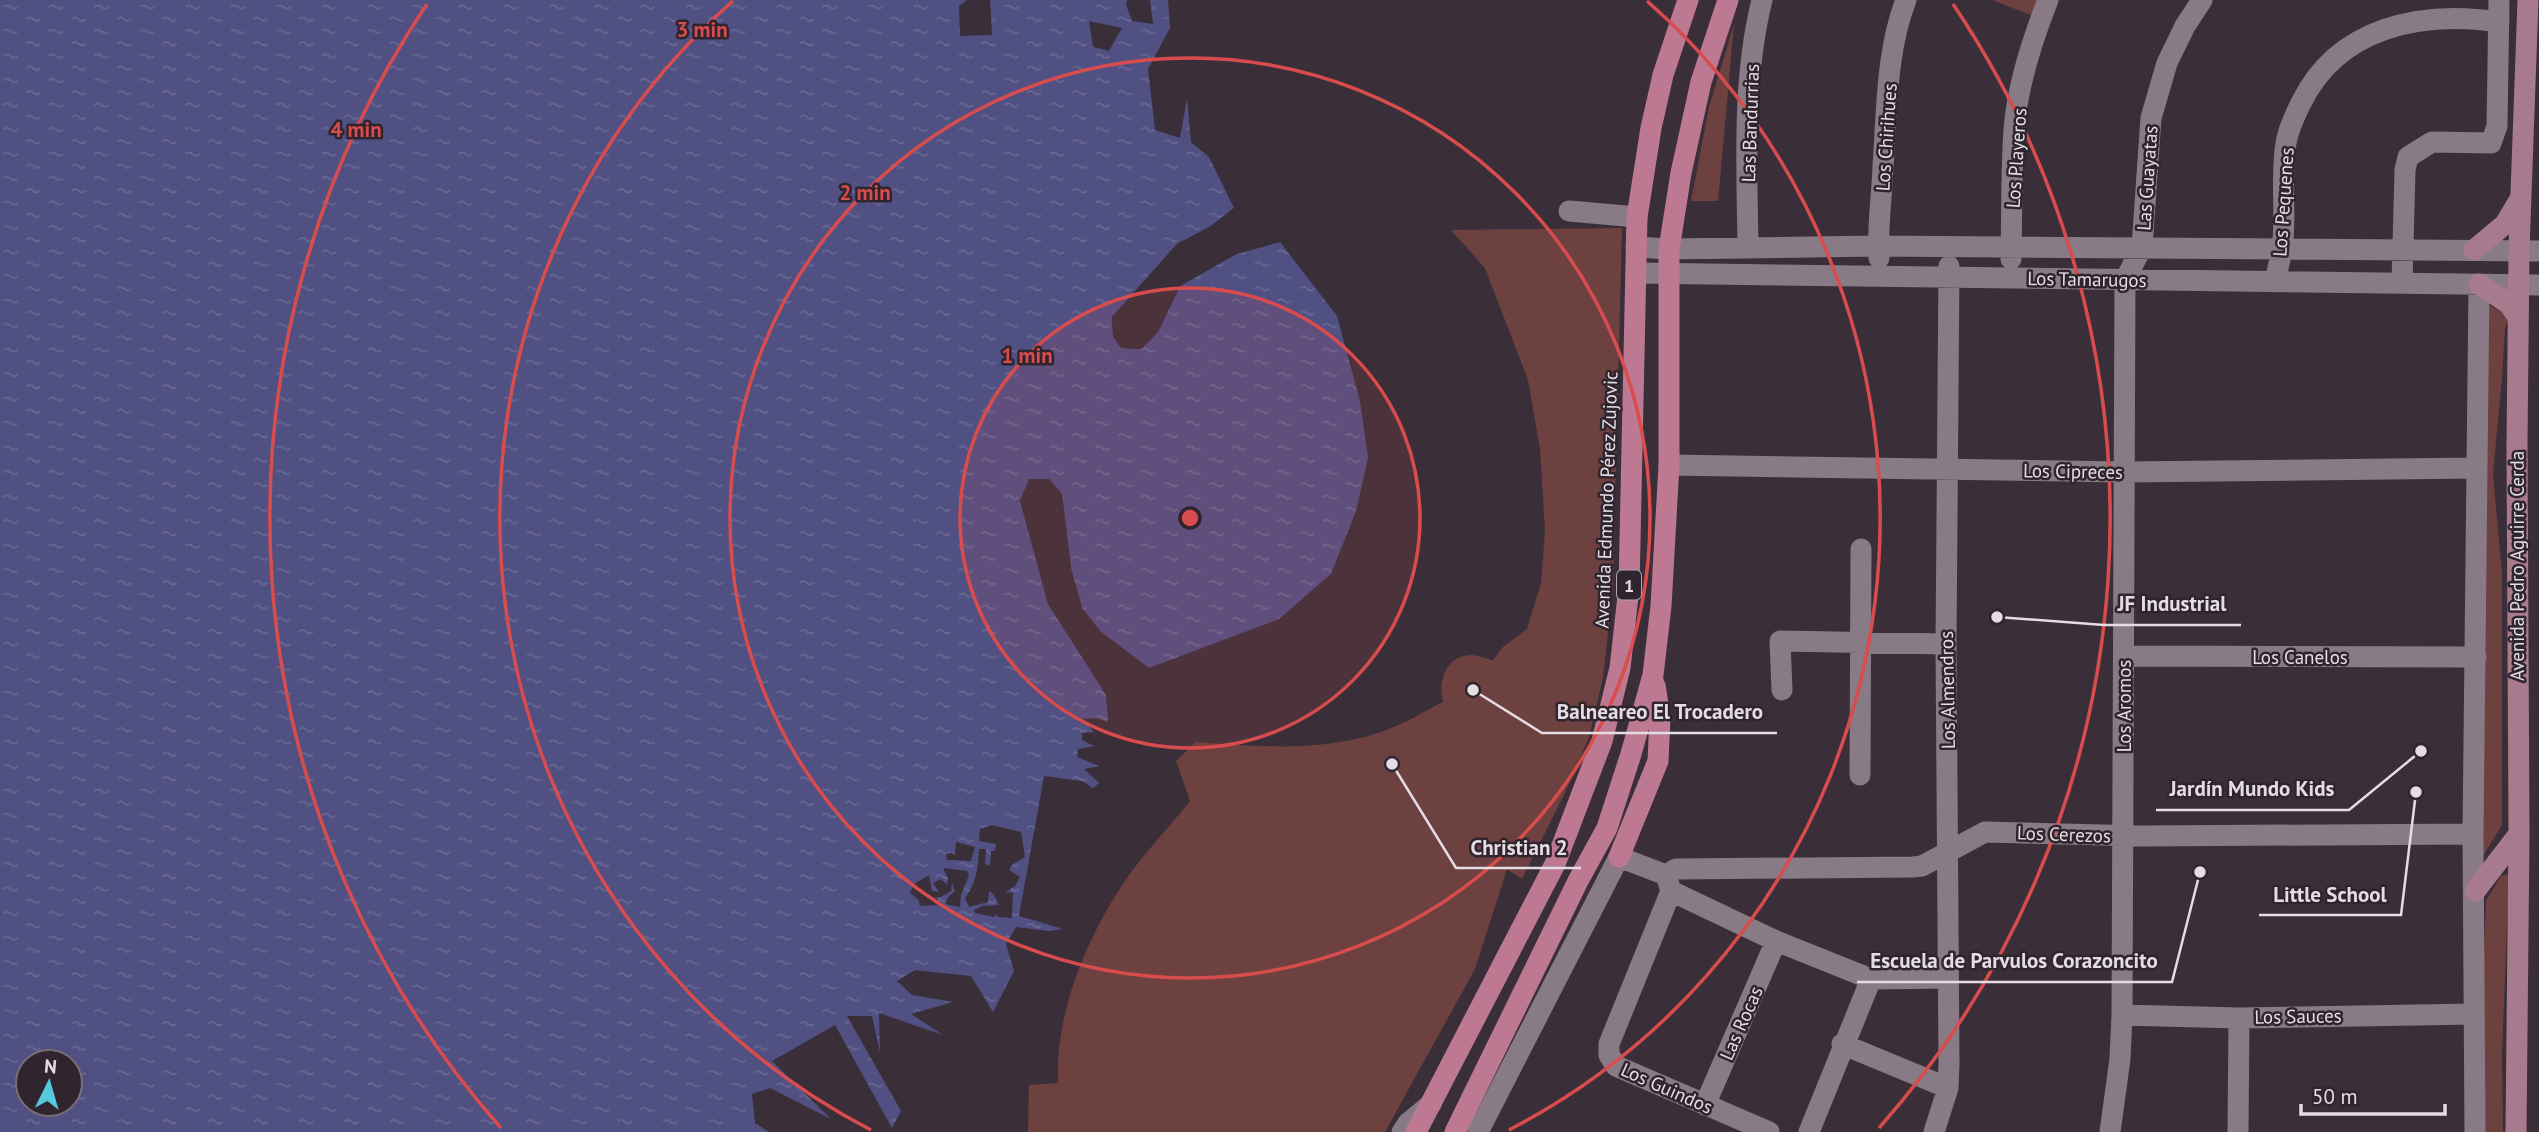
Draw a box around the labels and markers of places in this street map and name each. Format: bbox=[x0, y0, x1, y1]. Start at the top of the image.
centre of rings bbox=[1178, 506, 1202, 530]
callout: JF Industrial bbox=[2104, 583, 2241, 625]
callout: Balneareo El Trocadero bbox=[1542, 691, 1777, 733]
callout: Jardín Mundo Kids bbox=[2156, 768, 2349, 810]
callout: Christian 2 bbox=[1456, 826, 1581, 868]
callout: Little School bbox=[2259, 873, 2401, 915]
callout: Escuela de Parvulos Corazoncito bbox=[1857, 940, 2172, 982]

